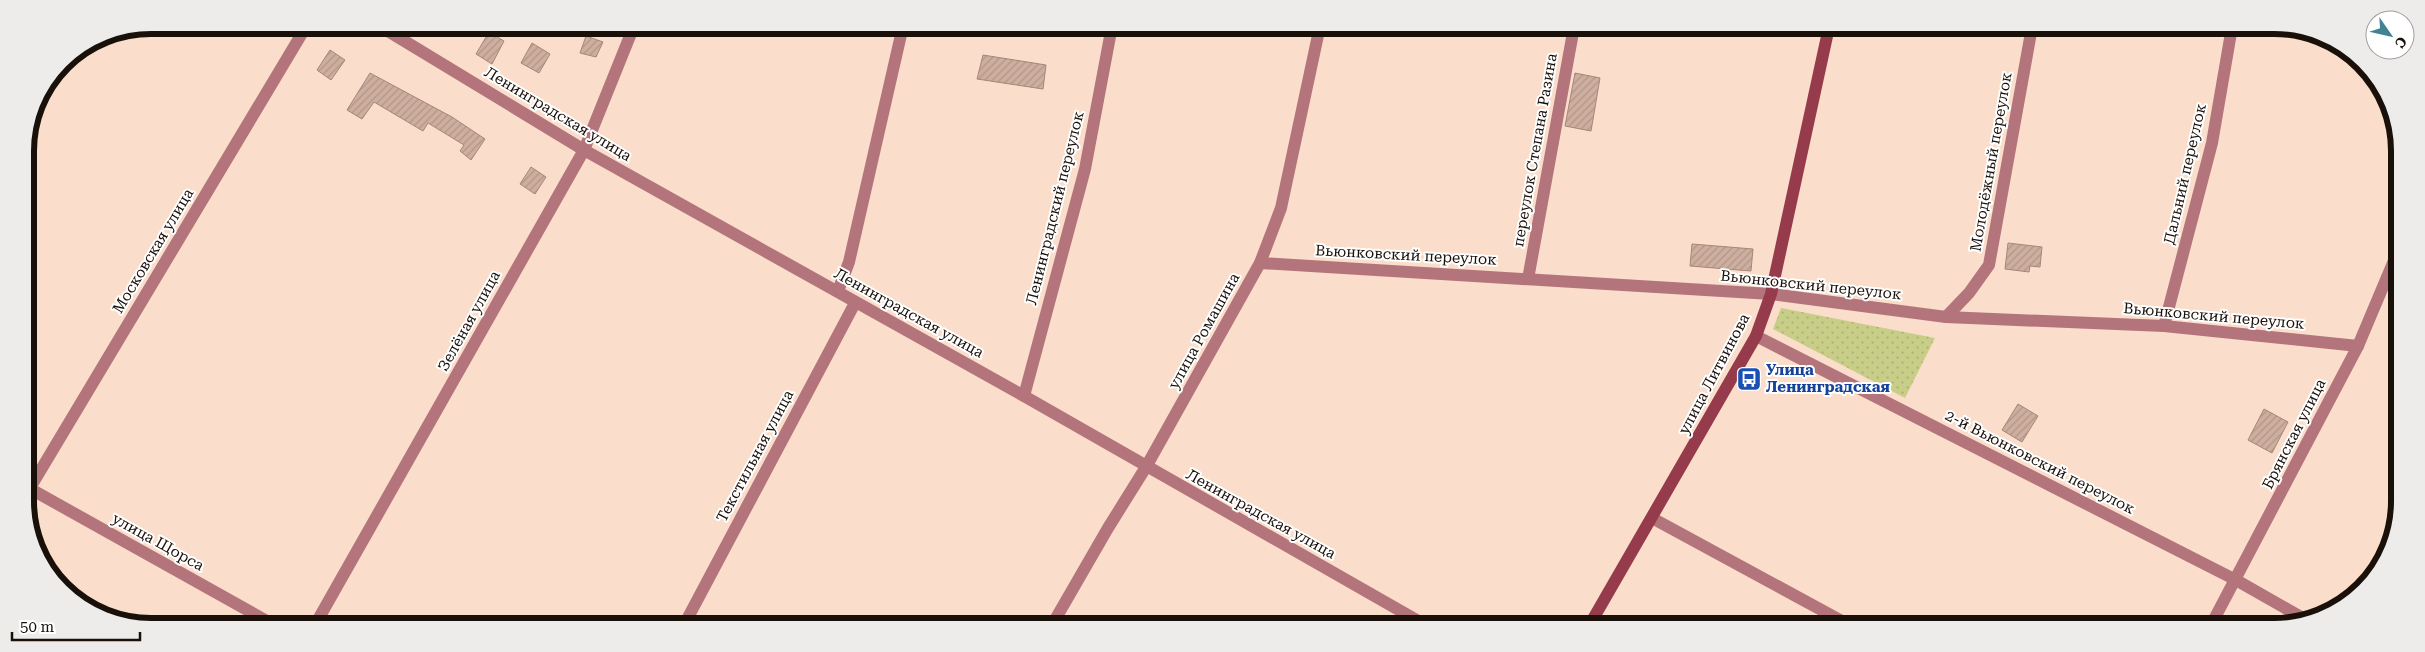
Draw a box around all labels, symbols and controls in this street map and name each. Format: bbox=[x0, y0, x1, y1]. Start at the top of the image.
north arrow bbox=[2365, 10, 2415, 60]
text: С bbox=[2391, 34, 2410, 51]
street label: переулок Степана Разина bbox=[1509, 52, 1561, 248]
street label: Ленинградская улица bbox=[481, 63, 635, 165]
street label: Молодёжный переулок bbox=[1966, 71, 2016, 253]
street label: Дальний переулок bbox=[2160, 101, 2210, 246]
street label: Ленинградский переулок bbox=[1022, 109, 1088, 307]
street label: Московская улица bbox=[109, 185, 197, 317]
street label: Вьюнковский переулок bbox=[1315, 241, 1498, 269]
street label: Ленинградская улица bbox=[831, 264, 987, 362]
street label: Вьюнковский переулок bbox=[1720, 267, 1903, 303]
street label: Зелёная улица bbox=[434, 268, 504, 374]
street label: улица Ромашина bbox=[1165, 270, 1243, 392]
street label: Вьюнковский переулок bbox=[2123, 299, 2306, 333]
street label: улица Литвинова bbox=[1675, 311, 1753, 437]
place label: Улица Ленинградская bbox=[1766, 361, 1891, 396]
bus stop icon: Улица Ленинградская bbox=[1736, 366, 1762, 392]
street label: Брянская улица bbox=[2258, 376, 2330, 492]
street label: Текстильная улица bbox=[713, 387, 797, 525]
street label: 2-й Вьюнковский переулок bbox=[1942, 406, 2138, 518]
street label: Ленинградская улица bbox=[1183, 465, 1339, 563]
street label: улица Щорса bbox=[109, 509, 207, 575]
scale bar bbox=[12, 610, 140, 642]
text: 50 m bbox=[20, 618, 55, 636]

